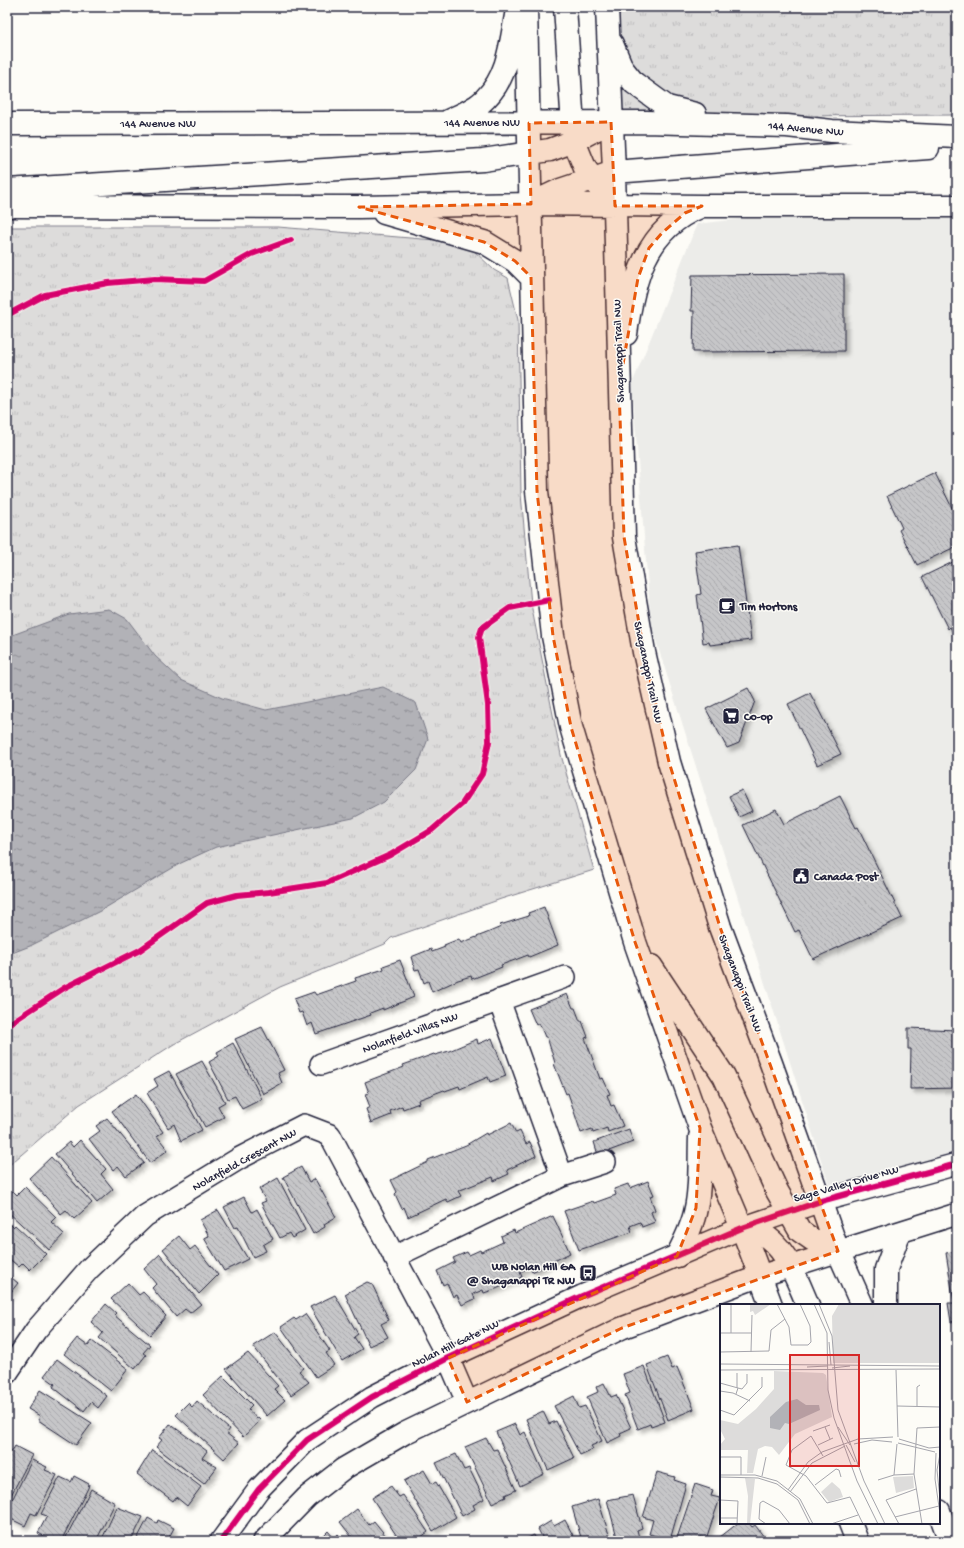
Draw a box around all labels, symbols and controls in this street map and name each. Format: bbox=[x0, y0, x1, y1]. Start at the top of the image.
street label: 144 Avenue NW bbox=[443, 117, 520, 131]
street label: 144 Avenue NW bbox=[119, 118, 196, 132]
street label: 144 Avenue NW bbox=[766, 120, 844, 140]
street label: Shaganappi Trail NW bbox=[611, 299, 629, 403]
cafe icon: Tim Hortons bbox=[717, 596, 737, 616]
place label: Tim Hortons bbox=[739, 601, 798, 615]
street label: Shaganappi Trail NW bbox=[629, 620, 665, 724]
supermarket icon: Co-op bbox=[721, 706, 741, 726]
place label: Co-op bbox=[743, 711, 773, 725]
public building icon: Canada Post bbox=[791, 866, 811, 886]
place label: Canada Post bbox=[813, 871, 879, 885]
street label: Shaganappi Trail NW bbox=[714, 933, 764, 1035]
street label: Nolanfield Villas NW bbox=[361, 1010, 460, 1058]
street label: Nolanfield Crescent NW bbox=[190, 1126, 300, 1195]
street label: Sage Valley Drive NW bbox=[792, 1163, 901, 1207]
place label: WB Nolan Hill GA @ Shaganappi TR NW bbox=[467, 1261, 576, 1289]
bus stop icon: WB Nolan Hill GA @ Shaganappi TR NW bbox=[578, 1263, 598, 1283]
inset map bbox=[720, 1304, 940, 1524]
street label: Nolan Hill Gate NW bbox=[410, 1318, 502, 1372]

